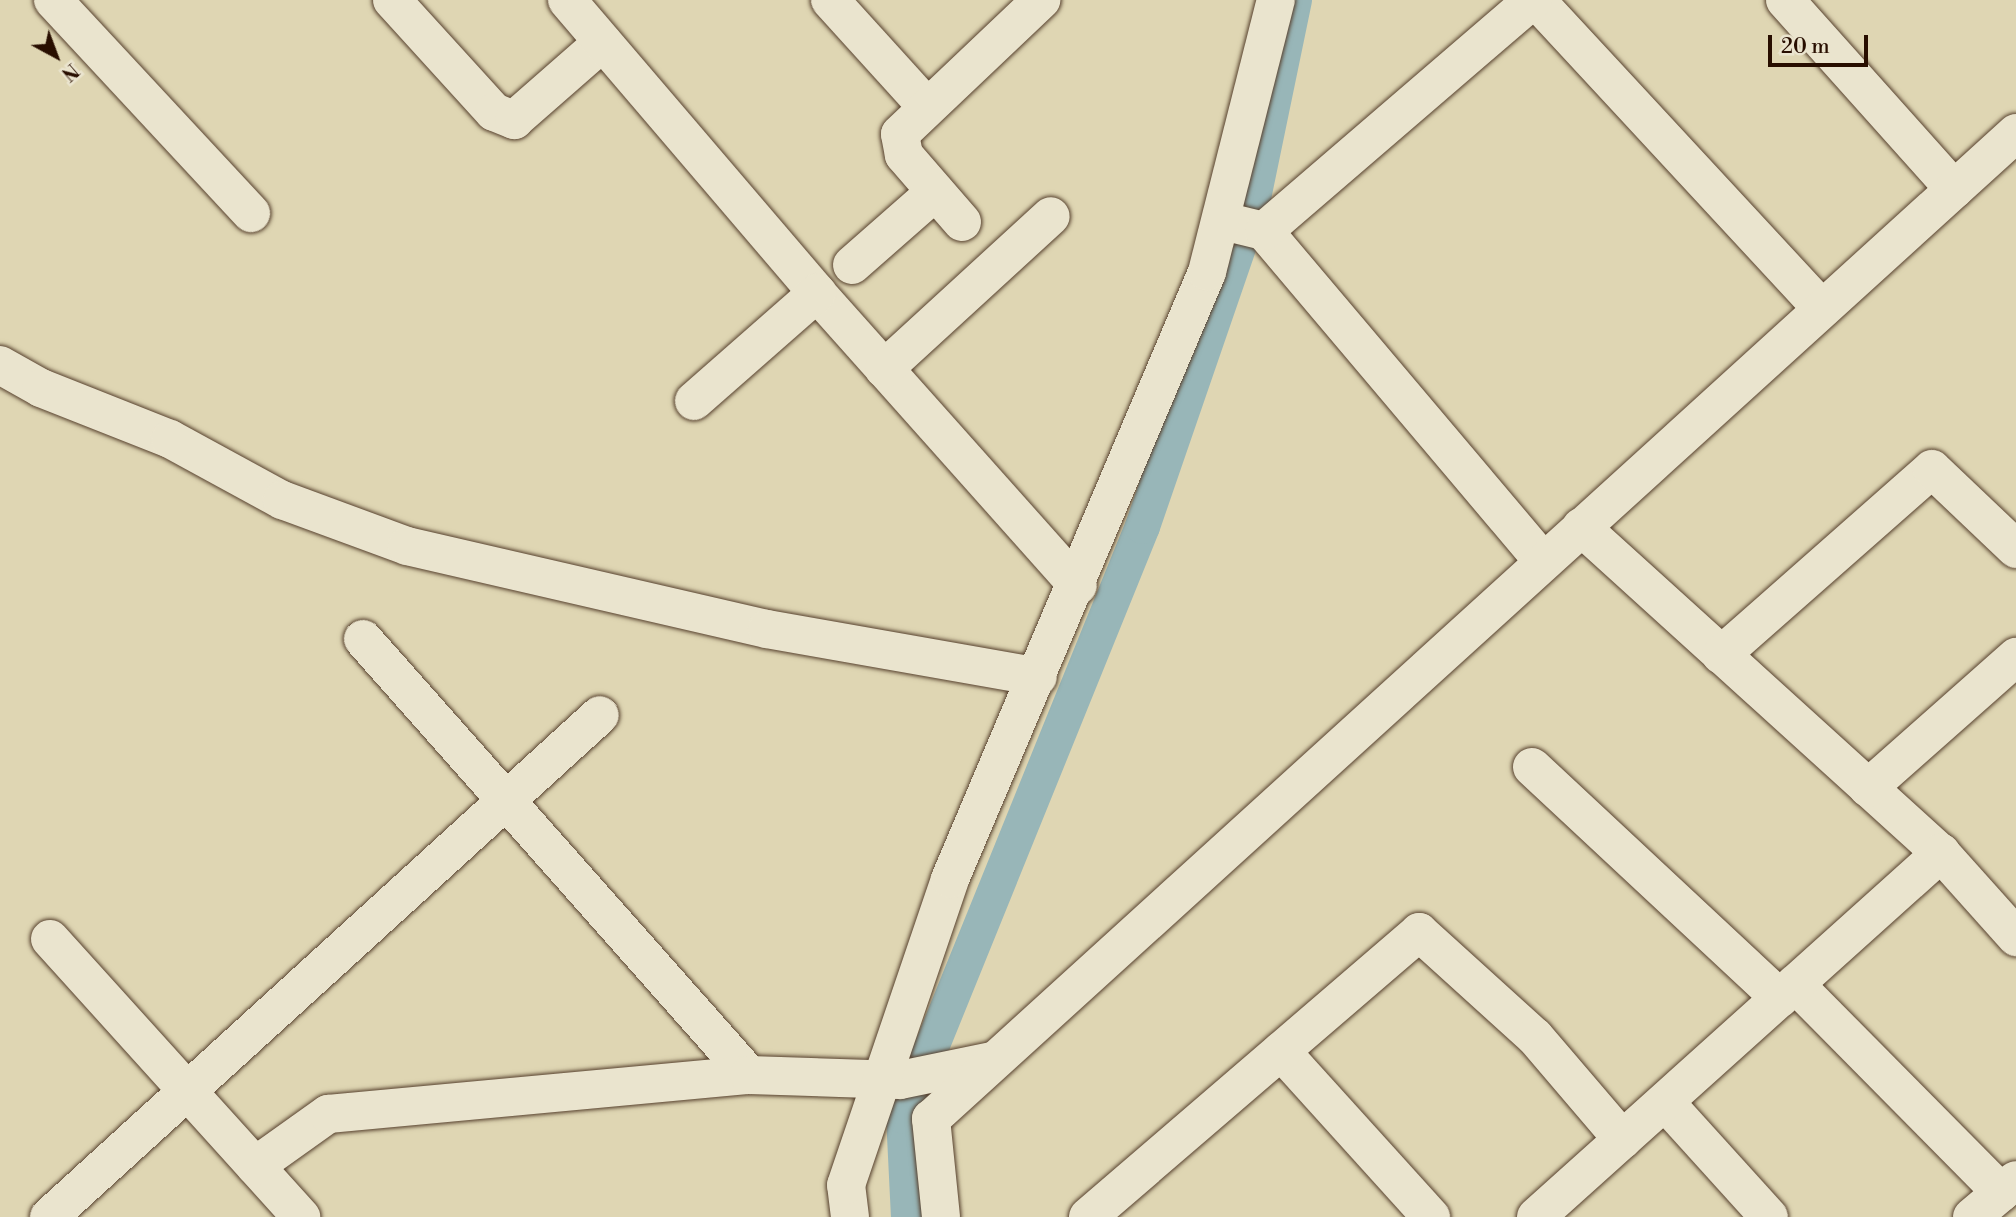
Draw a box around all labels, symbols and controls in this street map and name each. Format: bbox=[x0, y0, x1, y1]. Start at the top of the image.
north arrow bbox=[21, 21, 91, 91]
scale bar bbox=[1771, 21, 1871, 65]
text: 20 m bbox=[1781, 34, 1830, 60]
text: N bbox=[56, 58, 83, 86]

